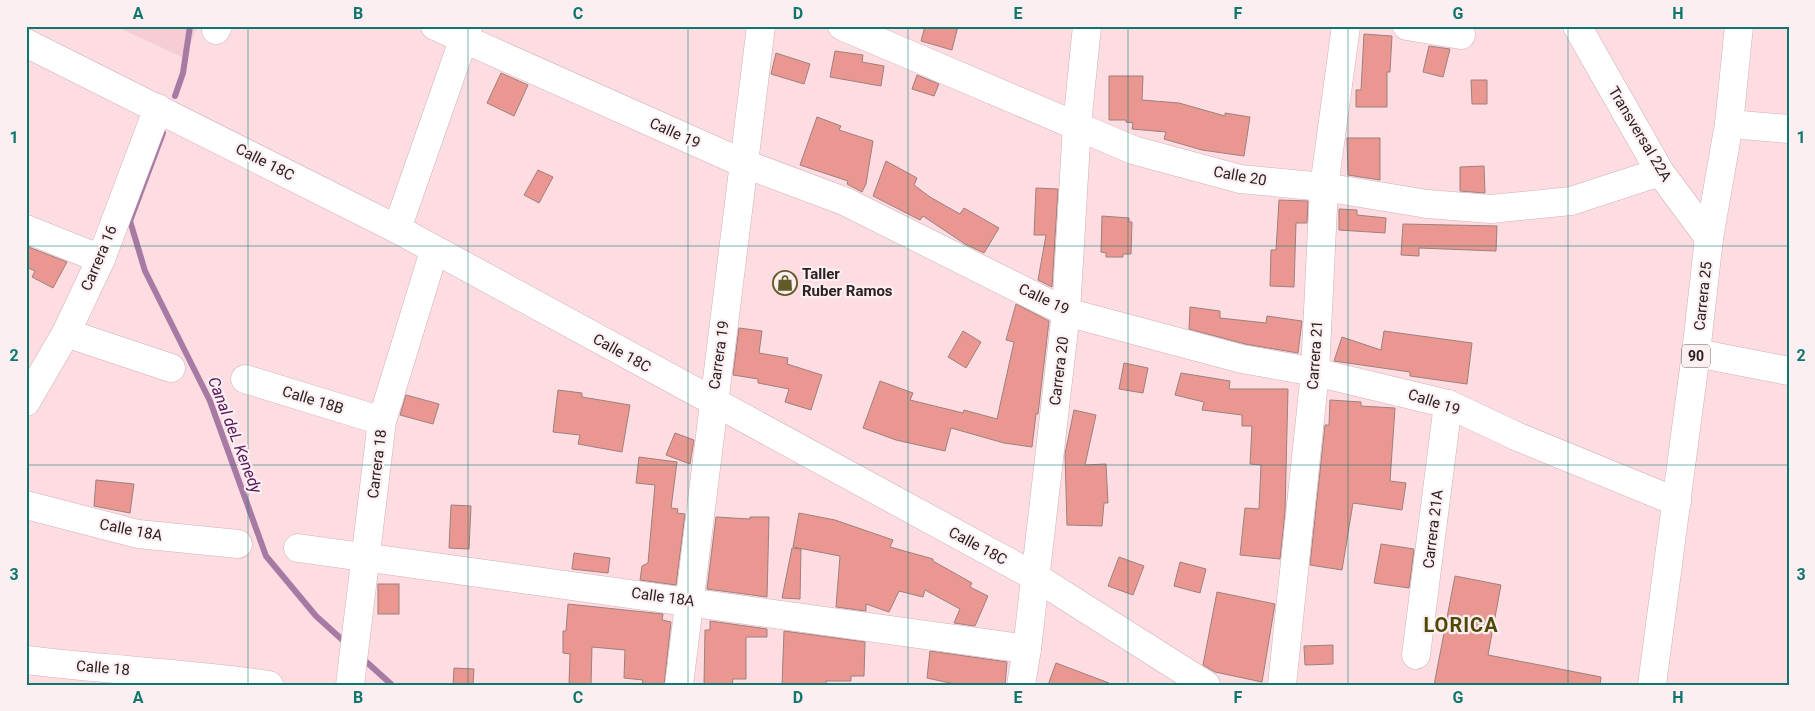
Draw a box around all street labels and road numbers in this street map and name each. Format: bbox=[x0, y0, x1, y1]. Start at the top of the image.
street label: Transversal 22A bbox=[1605, 83, 1676, 185]
street label: Calle 19 bbox=[647, 114, 703, 152]
street label: Calle 18C bbox=[233, 140, 298, 185]
street label: Calle 20 bbox=[1212, 162, 1268, 190]
street label: Carrera 16 bbox=[77, 223, 121, 293]
street label: Carrera 25 bbox=[1690, 261, 1716, 331]
street label: Calle 19 bbox=[1016, 279, 1072, 319]
street label: Carrera 19 bbox=[705, 319, 733, 391]
street label: Carrera 21 bbox=[1304, 320, 1326, 390]
street label: Calle 18C bbox=[590, 330, 654, 376]
street label: Carrera 20 bbox=[1046, 335, 1072, 407]
road number: 90 bbox=[1682, 344, 1710, 368]
street label: Calle 18B bbox=[280, 382, 346, 418]
street label: Calle 19 bbox=[1406, 385, 1462, 419]
street label: Carrera 18 bbox=[364, 428, 390, 500]
street label: Carrera 21A bbox=[1419, 488, 1447, 569]
street label: Calle 18A bbox=[98, 515, 164, 545]
street label: Calle 18C bbox=[946, 523, 1010, 569]
street label: Calle 18A bbox=[630, 584, 696, 610]
street label: Calle 18 bbox=[75, 657, 131, 679]

